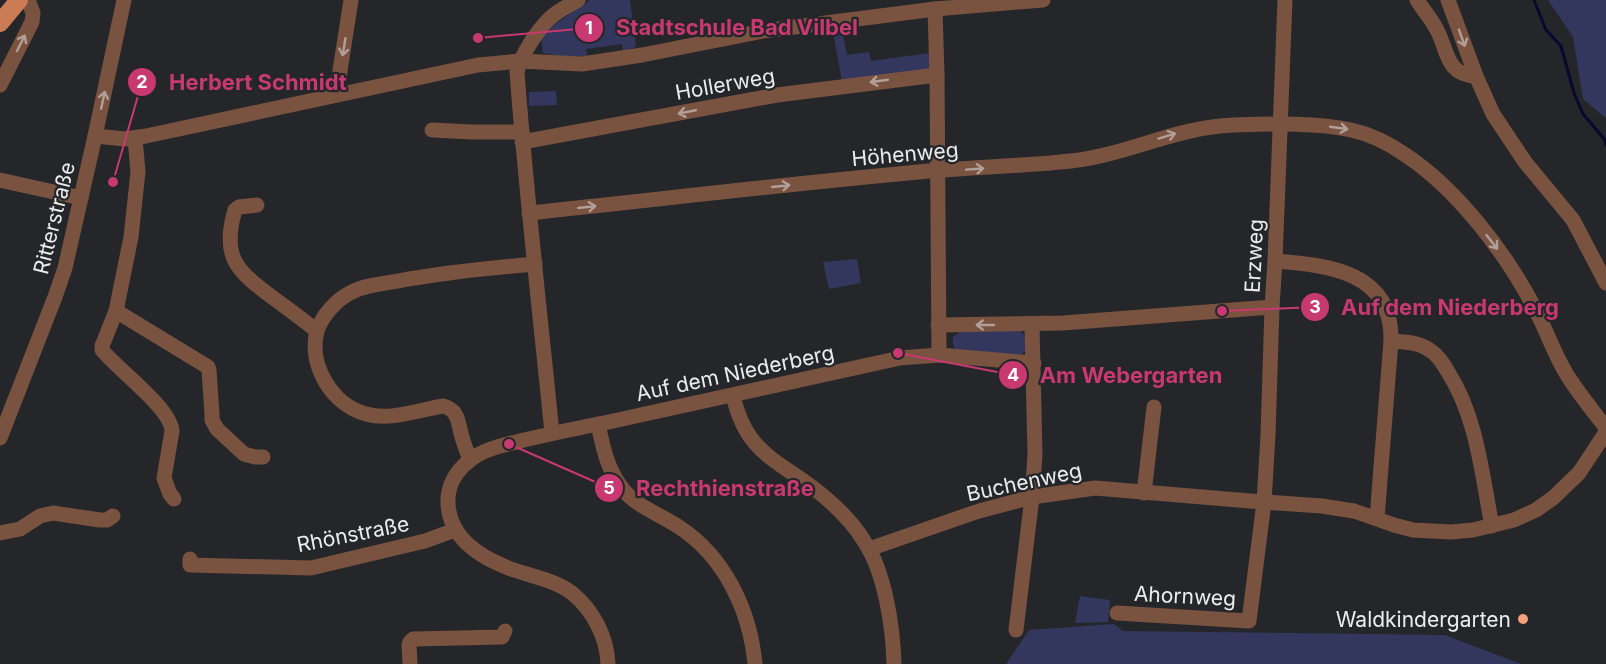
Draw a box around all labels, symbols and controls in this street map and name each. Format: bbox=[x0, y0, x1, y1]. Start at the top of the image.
callout: Stadtschule Bad Vilbel bbox=[574, 8, 870, 48]
text: Stadtschule Bad Vilbel bbox=[616, 14, 858, 40]
text: 1 bbox=[585, 17, 593, 38]
one-way arrow bbox=[1457, 28, 1468, 47]
one-way arrow bbox=[16, 34, 28, 52]
one-way arrow bbox=[338, 37, 349, 57]
callout: Herbert Schmidt bbox=[127, 62, 359, 102]
street label: Hollerweg bbox=[673, 63, 777, 105]
text: Herbert Schmidt bbox=[169, 69, 347, 95]
text: 2 bbox=[136, 71, 148, 92]
one-way arrow bbox=[870, 76, 890, 87]
one-way arrow bbox=[98, 91, 109, 111]
one-way arrow bbox=[677, 107, 697, 118]
one-way arrow bbox=[1329, 123, 1349, 134]
one-way arrow bbox=[1157, 130, 1176, 141]
street label: Höhenweg bbox=[851, 137, 959, 171]
street label: Ritterstraße bbox=[28, 159, 80, 277]
one-way arrow bbox=[965, 163, 985, 174]
one-way arrow bbox=[771, 180, 791, 191]
one-way arrow bbox=[577, 201, 597, 212]
street label: Erzweg bbox=[1240, 218, 1268, 294]
one-way arrow bbox=[1485, 233, 1498, 249]
callout: Auf dem Niederberg bbox=[1300, 287, 1571, 327]
text: Auf dem Niederberg bbox=[1341, 294, 1559, 320]
text: 3 bbox=[1309, 296, 1321, 317]
one-way arrow bbox=[976, 319, 996, 331]
street label: Auf dem Niederberg bbox=[634, 340, 836, 406]
callout: Am Webergarten bbox=[998, 355, 1235, 395]
text: Am Webergarten bbox=[1040, 362, 1222, 388]
text: 4 bbox=[1007, 364, 1019, 385]
street label: Buchenweg bbox=[964, 458, 1084, 506]
callout: Rechthienstraße bbox=[594, 468, 826, 508]
text: Rechthienstraße bbox=[636, 475, 814, 501]
text: 5 bbox=[603, 477, 615, 498]
street label: Rhönstraße bbox=[295, 511, 411, 557]
street label: Ahornweg bbox=[1133, 581, 1237, 611]
place label: Waldkindergarten bbox=[1336, 607, 1511, 632]
marker: Waldkindergarten bbox=[1516, 612, 1530, 626]

